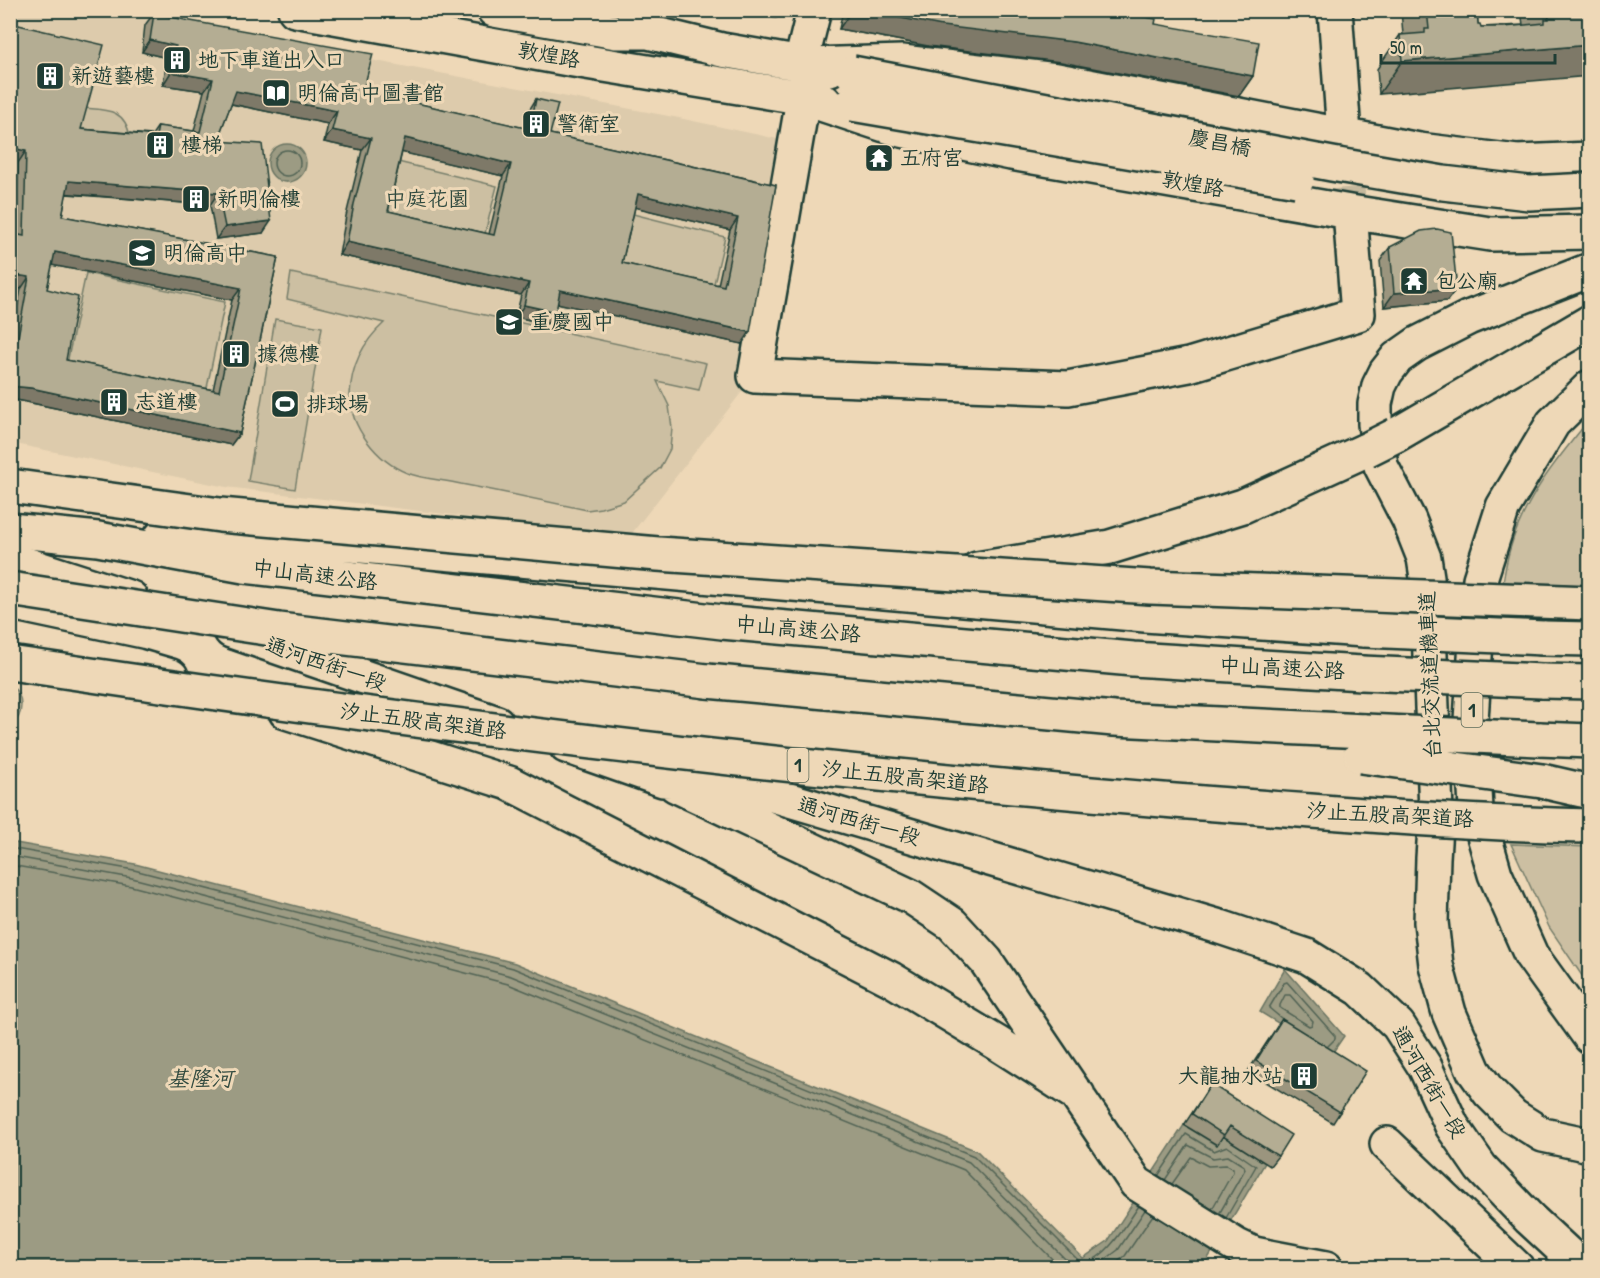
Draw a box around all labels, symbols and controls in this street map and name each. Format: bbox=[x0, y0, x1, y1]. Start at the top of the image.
scale bar bbox=[1381, 27, 1555, 65]
street label: 敦煌路 bbox=[516, 35, 583, 74]
text: 50 m bbox=[1390, 35, 1422, 60]
building icon: 地下車道出入口 bbox=[161, 44, 193, 76]
place label: 地下車道出入口 bbox=[198, 45, 345, 74]
building icon: 新遊藝樓 bbox=[34, 60, 66, 92]
place label: 新遊藝樓 bbox=[71, 61, 155, 90]
library icon: 明倫高中圖書館 bbox=[260, 77, 292, 109]
place label: 明倫高中圖書館 bbox=[297, 78, 444, 107]
building icon: 警衛室 bbox=[520, 108, 552, 140]
place label: 警衛室 bbox=[557, 109, 620, 138]
street label: 慶昌橋 bbox=[1186, 122, 1254, 163]
building icon: 樓梯 bbox=[144, 129, 176, 161]
place label: 樓梯 bbox=[181, 130, 223, 159]
temple icon: 五府宮 bbox=[863, 142, 895, 174]
place label: 五府宮 bbox=[900, 143, 963, 172]
street label: 敦煌路 bbox=[1160, 164, 1227, 203]
building icon: 新明倫樓 bbox=[180, 183, 212, 215]
place label: 新明倫樓 bbox=[217, 184, 301, 213]
park label: 中庭花園 bbox=[385, 184, 469, 213]
school or university icon: 明倫高中 bbox=[126, 237, 158, 269]
place label: 明倫高中 bbox=[163, 238, 247, 267]
temple icon: 包公廟 bbox=[1398, 265, 1430, 297]
place label: 包公廟 bbox=[1435, 266, 1498, 295]
school or university icon: 重慶國中 bbox=[493, 306, 525, 338]
place label: 重慶國中 bbox=[530, 307, 614, 336]
building icon: 據德樓 bbox=[220, 338, 252, 370]
place label: 據德樓 bbox=[257, 339, 320, 368]
building icon: 志道樓 bbox=[98, 386, 130, 418]
place label: 志道樓 bbox=[135, 387, 198, 416]
sports icon: 排球場 bbox=[269, 388, 301, 420]
place label: 排球場 bbox=[306, 389, 369, 418]
street label: 中山高速公路 bbox=[251, 552, 379, 597]
street label: 台北交流道機車道 bbox=[1412, 591, 1447, 759]
street label: 中山高速公路 bbox=[734, 609, 862, 648]
street label: 通河西街一段 bbox=[262, 629, 390, 698]
street label: 中山高速公路 bbox=[1218, 650, 1346, 685]
road number: 1 bbox=[1462, 693, 1482, 727]
street label: 汐止五股高架道路 bbox=[338, 696, 508, 745]
road number: 1 bbox=[788, 748, 808, 782]
street label: 汐止五股高架道路 bbox=[820, 753, 990, 800]
street label: 通河西街一段 bbox=[795, 789, 924, 852]
street label: 汐止五股高架道路 bbox=[1305, 796, 1475, 833]
street label: 通河西街一段 bbox=[1385, 1020, 1473, 1144]
building icon: 大龍抽水站 bbox=[1288, 1060, 1320, 1092]
place label: 大龍抽水站 bbox=[1178, 1061, 1283, 1090]
water label: 基隆河 bbox=[167, 1063, 236, 1093]

